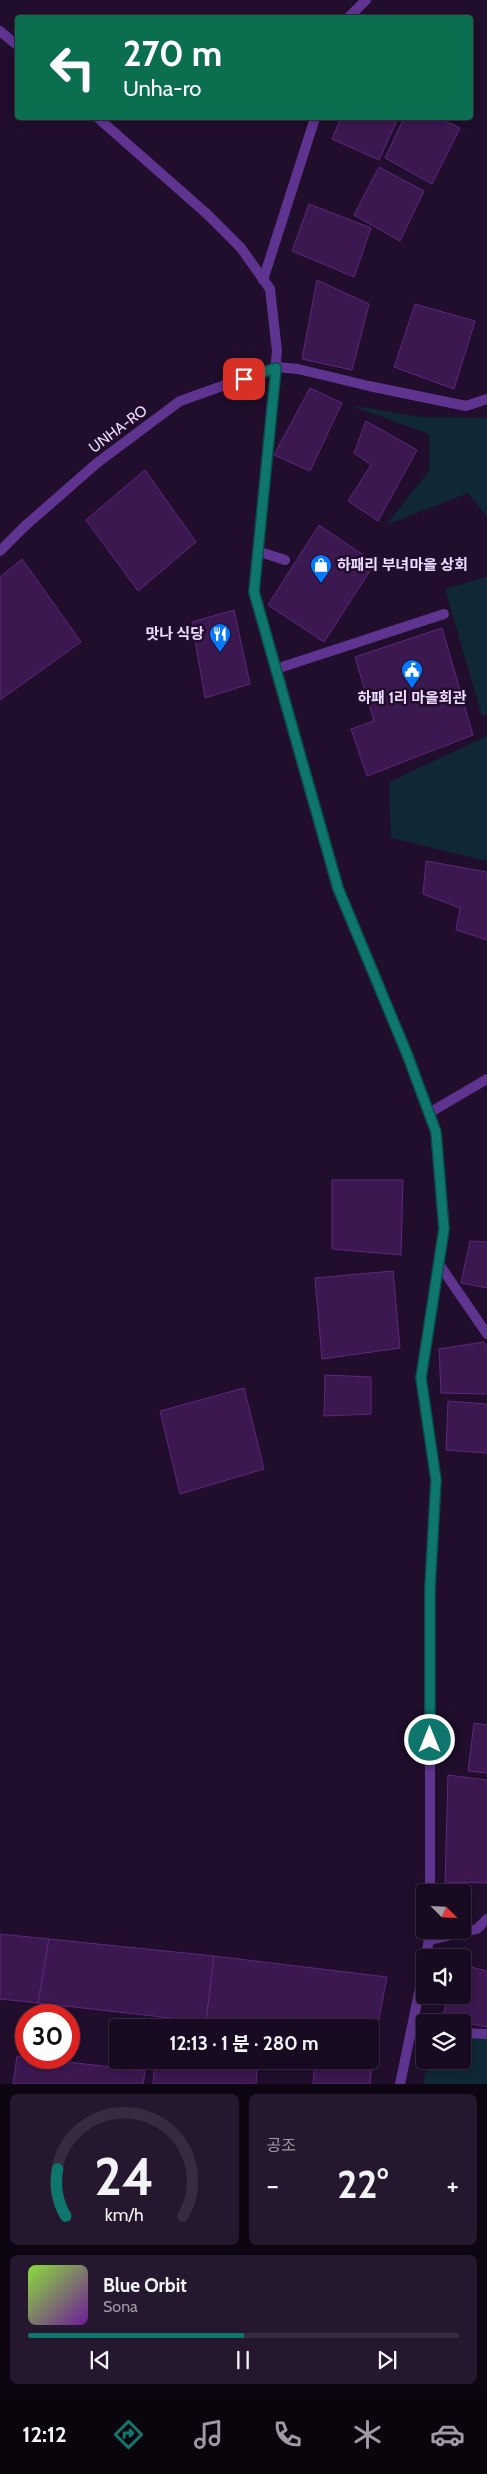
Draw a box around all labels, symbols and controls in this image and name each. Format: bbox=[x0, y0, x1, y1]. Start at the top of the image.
text: 270 m bbox=[123, 32, 222, 75]
icon: left bbox=[40, 35, 105, 100]
text: Unha-ro bbox=[123, 75, 201, 102]
pin bbox=[223, 358, 265, 400]
icon: arrive bbox=[230, 365, 258, 393]
street label: UNHA-RO bbox=[85, 401, 151, 457]
shop icon: 하패리 부녀마을 상회 bbox=[309, 553, 333, 584]
place label: 하패리 부녀마을 상회 bbox=[337, 556, 468, 574]
restaurant icon: 맛나 식당 bbox=[208, 622, 232, 653]
place label: 맛나 식당 bbox=[145, 625, 204, 643]
public building icon: 하패 1리 마을회관 bbox=[400, 658, 424, 689]
place label: 하패 1리 마을회관 bbox=[358, 689, 467, 707]
position arrow bbox=[403, 1713, 455, 1765]
north arrow bbox=[416, 1884, 471, 1939]
map controls bbox=[416, 1884, 471, 2069]
button: sound bbox=[416, 1949, 471, 2004]
speed limit sign: 30 bbox=[15, 2004, 80, 2069]
button: layers bbox=[416, 2014, 471, 2069]
text: 12:13 · 1 분 · 280 m bbox=[170, 2032, 318, 2055]
text: 공조 bbox=[267, 2136, 296, 2155]
text: 24 bbox=[94, 2145, 154, 2208]
text: 22° bbox=[337, 2161, 388, 2208]
text: − bbox=[267, 2168, 279, 2202]
text: + bbox=[447, 2168, 459, 2202]
text: km/h bbox=[105, 2204, 144, 2225]
text: Blue Orbit bbox=[103, 2274, 187, 2297]
text: Sona bbox=[103, 2297, 138, 2316]
icon: previous bbox=[86, 2346, 114, 2374]
icon: pause bbox=[229, 2346, 257, 2374]
icon: next bbox=[373, 2346, 401, 2374]
icon: directions bbox=[111, 2417, 146, 2452]
icon: music bbox=[191, 2417, 226, 2452]
icon: phone bbox=[270, 2417, 305, 2452]
icon: climate bbox=[350, 2417, 385, 2452]
icon: car bbox=[430, 2417, 465, 2452]
text: 12:12 bbox=[22, 2421, 67, 2448]

